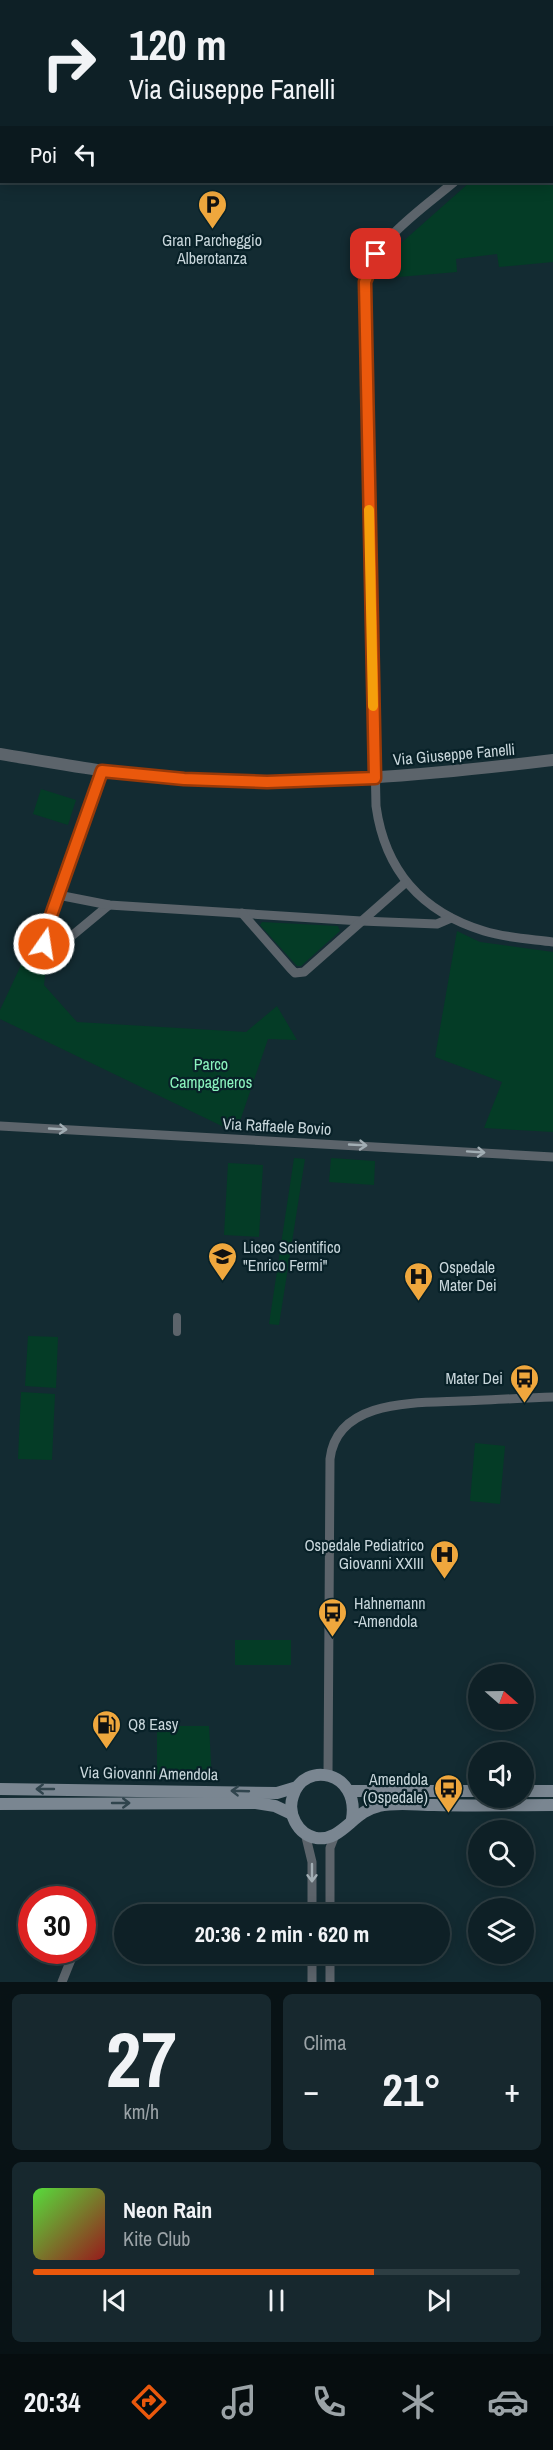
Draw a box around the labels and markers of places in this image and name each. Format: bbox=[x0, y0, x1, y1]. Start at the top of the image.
parking icon: Gran Parcheggio Alberotanza bbox=[196, 188, 228, 230]
pin bbox=[350, 228, 401, 279]
place label: Gran Parcheggio Alberotanza bbox=[162, 229, 262, 269]
place label: Liceo Scientifico "Enrico Fermi" bbox=[243, 1236, 341, 1276]
school or university icon: Liceo Scientifico "Enrico Fermi" bbox=[206, 1240, 238, 1282]
place label: Ospedale Mater Dei bbox=[439, 1256, 497, 1296]
hospital icon: Ospedale Mater Dei bbox=[402, 1260, 434, 1302]
bus stop icon: Mater Dei bbox=[508, 1362, 540, 1404]
place label: Mater Dei bbox=[445, 1367, 503, 1389]
place label: Ospedale Pediatrico Giovanni XXIII bbox=[304, 1534, 424, 1574]
hospital icon: Ospedale Pediatrico Giovanni XXIII bbox=[429, 1538, 461, 1580]
place label: Hahnemann -Amendola bbox=[354, 1592, 425, 1632]
bus stop icon: Hahnemann -Amendola bbox=[317, 1596, 349, 1638]
fuel station icon: Q8 Easy bbox=[91, 1708, 123, 1750]
place label: Q8 Easy bbox=[128, 1713, 179, 1735]
place label: Amendola (Ospedale) bbox=[363, 1768, 429, 1808]
bus stop icon: Amendola (Ospedale) bbox=[433, 1772, 465, 1814]

